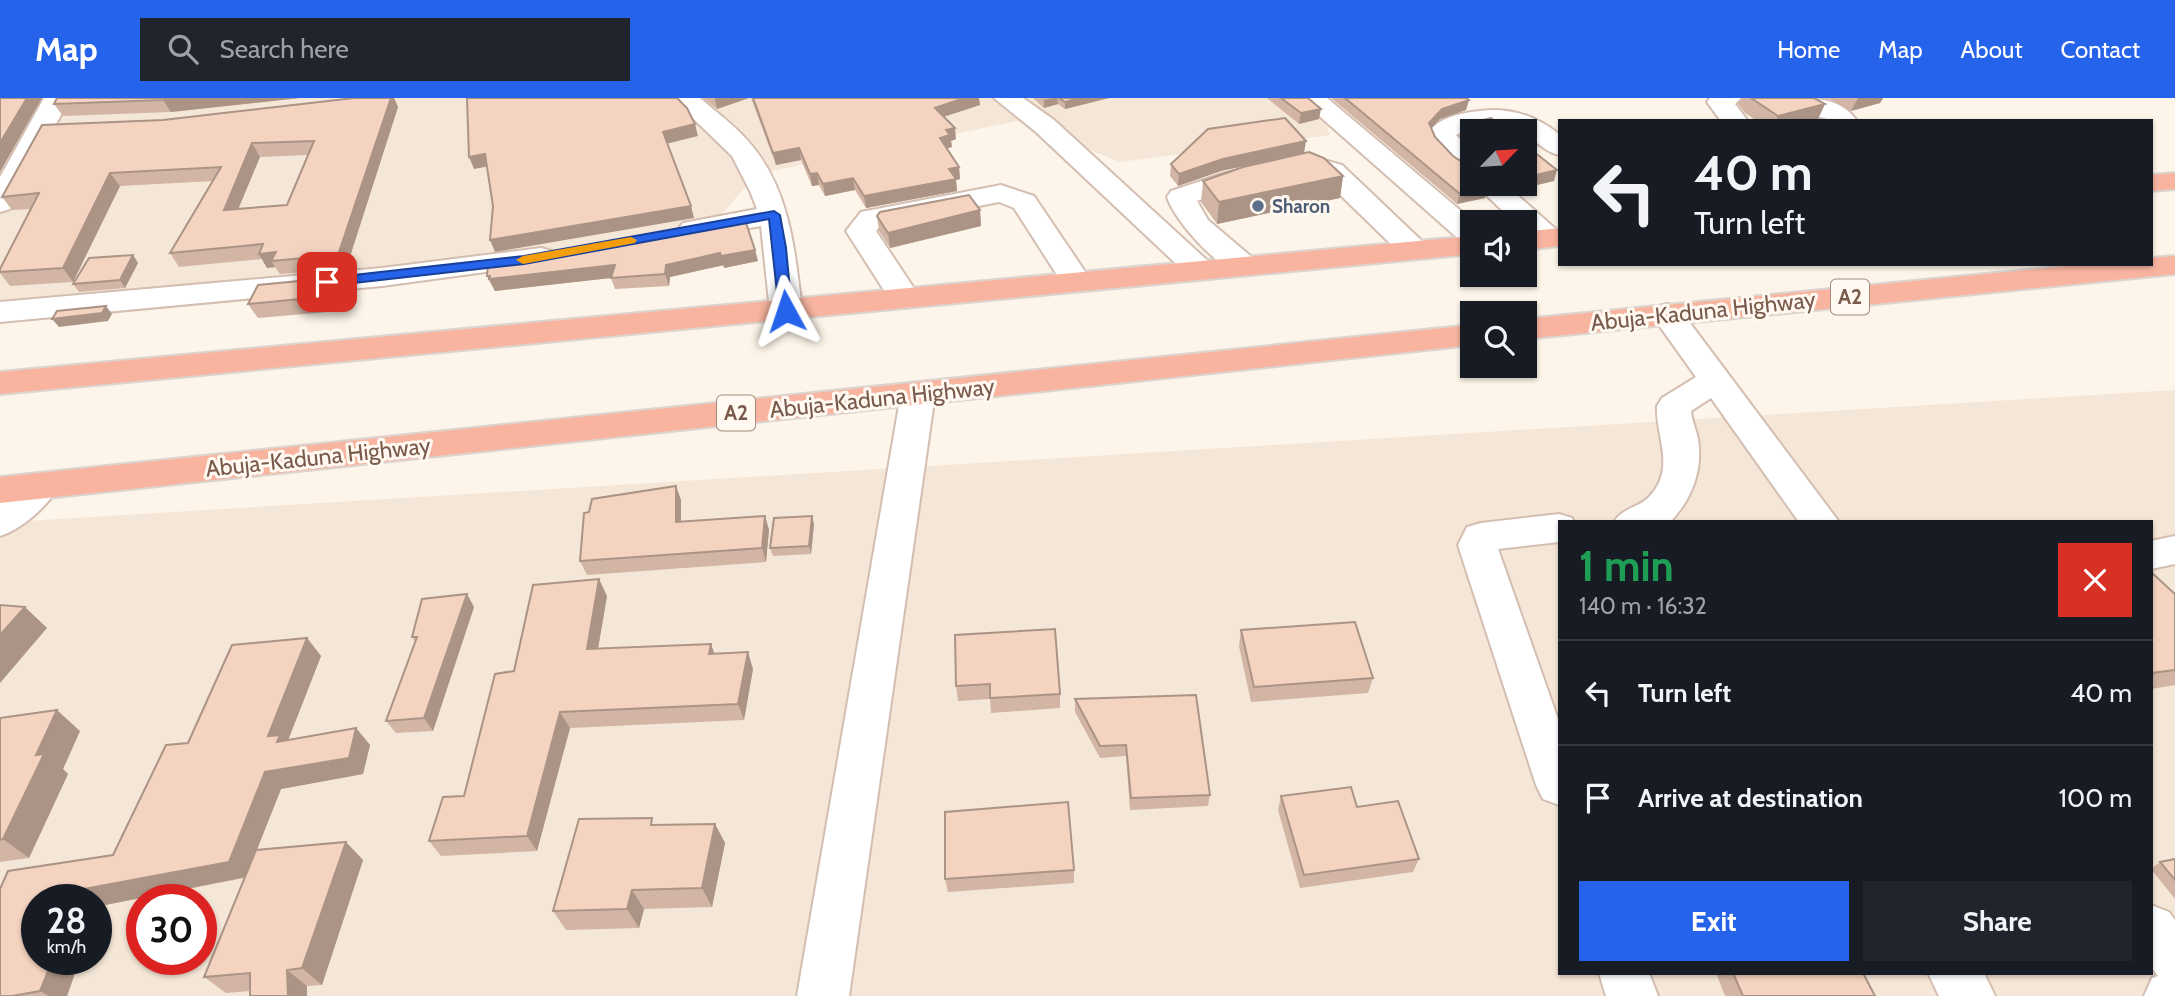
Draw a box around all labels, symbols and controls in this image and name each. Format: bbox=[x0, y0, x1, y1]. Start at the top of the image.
search box bbox=[140, 18, 630, 81]
text: Map bbox=[35, 29, 98, 69]
icon: search bbox=[164, 30, 202, 68]
text: Search here bbox=[220, 33, 349, 65]
text: Home bbox=[1777, 35, 1840, 64]
text: Map bbox=[1878, 35, 1923, 64]
text: About bbox=[1961, 35, 2023, 64]
text: Contact bbox=[2061, 35, 2140, 64]
north arrow bbox=[1460, 119, 1536, 196]
map controls bbox=[1460, 119, 1537, 378]
text: 40 m bbox=[1694, 143, 1813, 202]
icon: left bbox=[1579, 147, 1670, 238]
place label: Sharon bbox=[1272, 195, 1330, 218]
marker: Sharon bbox=[1250, 198, 1266, 214]
text: Turn left bbox=[1694, 203, 1805, 242]
button: sound bbox=[1460, 210, 1537, 287]
pin bbox=[297, 252, 357, 312]
icon: arrive bbox=[308, 263, 346, 301]
position arrow bbox=[749, 274, 823, 348]
road number: A2 bbox=[1831, 280, 1869, 314]
street label: Abuja-Kaduna Highway bbox=[1589, 285, 1817, 337]
button: search bbox=[1460, 301, 1537, 378]
street label: Abuja-Kaduna Highway bbox=[768, 372, 996, 424]
road number: A2 bbox=[717, 396, 755, 430]
street label: Abuja-Kaduna Highway bbox=[204, 431, 432, 483]
text: 1 min bbox=[1579, 540, 1674, 592]
button: close bbox=[2058, 543, 2132, 617]
text: 140 m · 16:32 bbox=[1579, 592, 1707, 620]
icon: left bbox=[1579, 674, 1617, 712]
text: Turn left bbox=[1638, 677, 1731, 709]
text: 40 m bbox=[2070, 677, 2132, 709]
icon: arrive bbox=[1579, 779, 1617, 817]
text: Arrive at destination bbox=[1638, 782, 1863, 814]
text: 100 m bbox=[2059, 782, 2132, 814]
button: Exit bbox=[1579, 881, 1849, 961]
button: Share bbox=[1863, 881, 2132, 961]
speed limit sign: 30 bbox=[126, 884, 217, 975]
text: 28 bbox=[47, 899, 86, 942]
text: km/h bbox=[47, 936, 86, 958]

